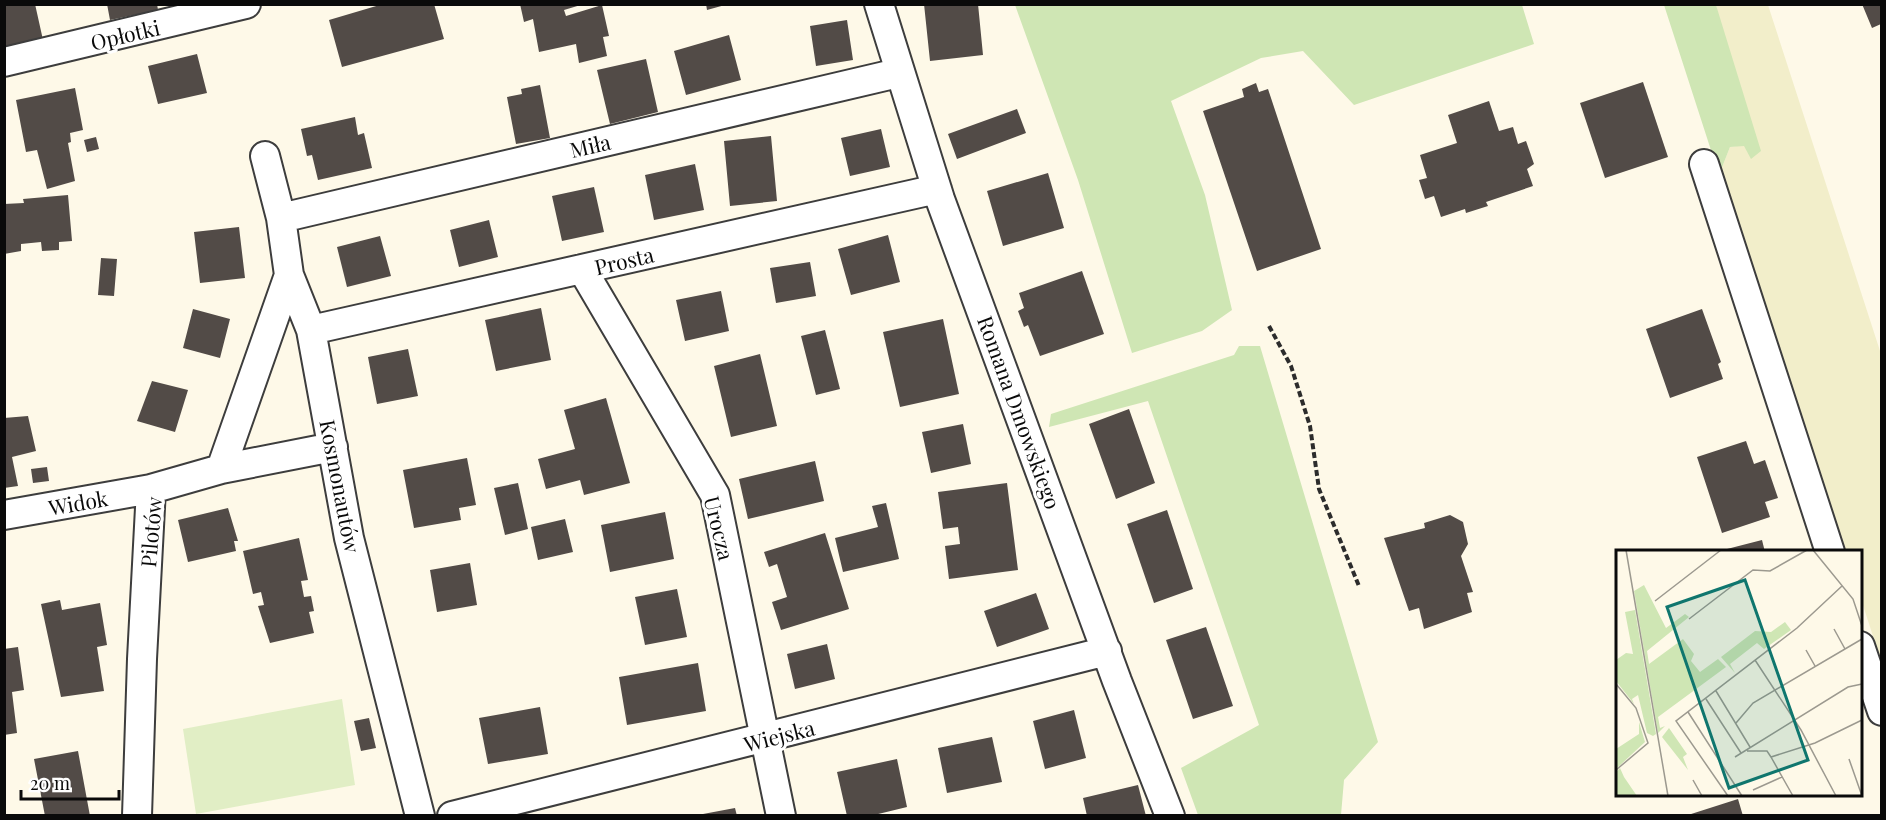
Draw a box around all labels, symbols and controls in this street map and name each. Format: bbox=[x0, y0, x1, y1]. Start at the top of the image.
street label: Opłotki bbox=[88, 12, 162, 56]
street label: Miła bbox=[567, 127, 614, 163]
street label: Prosta bbox=[592, 239, 657, 280]
street label: Romana Dmowskiego bbox=[972, 312, 1068, 512]
street label: Kosmonautów bbox=[314, 417, 368, 556]
street label: Widok bbox=[45, 483, 110, 521]
street label: Urocza bbox=[699, 493, 742, 563]
street label: Pilotów bbox=[133, 495, 167, 568]
inset map bbox=[1616, 550, 1862, 796]
street label: Wiejska bbox=[740, 713, 818, 758]
scale bar bbox=[21, 763, 118, 801]
text: 20 m bbox=[30, 771, 70, 795]

